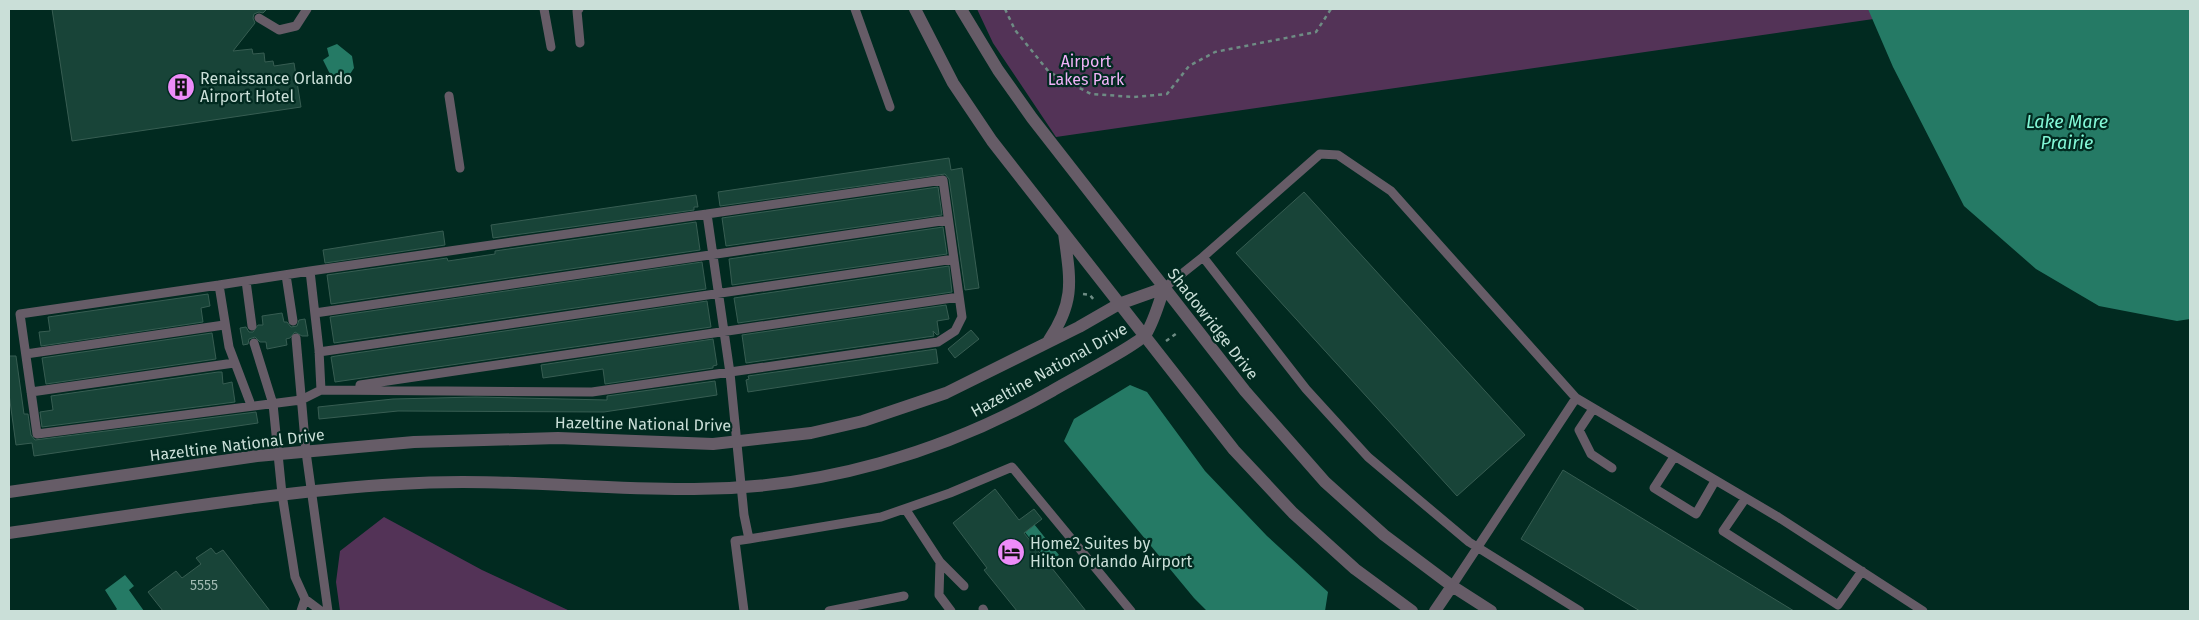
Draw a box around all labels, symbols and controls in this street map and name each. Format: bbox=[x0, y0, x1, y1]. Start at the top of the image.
park label: Airport Lakes Park bbox=[1048, 52, 1125, 89]
place label: Renaissance Orlando Airport Hotel bbox=[200, 69, 353, 106]
building icon: Renaissance Orlando Airport Hotel bbox=[166, 72, 196, 102]
water label: Lake Mare Prairie bbox=[2026, 111, 2108, 154]
street label: Shadowridge Drive bbox=[1164, 265, 1262, 383]
street label: Hazeltine National Drive bbox=[967, 319, 1131, 421]
street label: Hazeltine National Drive bbox=[555, 413, 731, 435]
street label: Hazeltine National Drive bbox=[148, 425, 326, 465]
place label: Home2 Suites by Hilton Orlando Airport bbox=[1030, 534, 1193, 571]
hotel icon: Home2 Suites by Hilton Orlando Airport bbox=[996, 537, 1026, 567]
house number: 5555 bbox=[190, 577, 218, 594]

